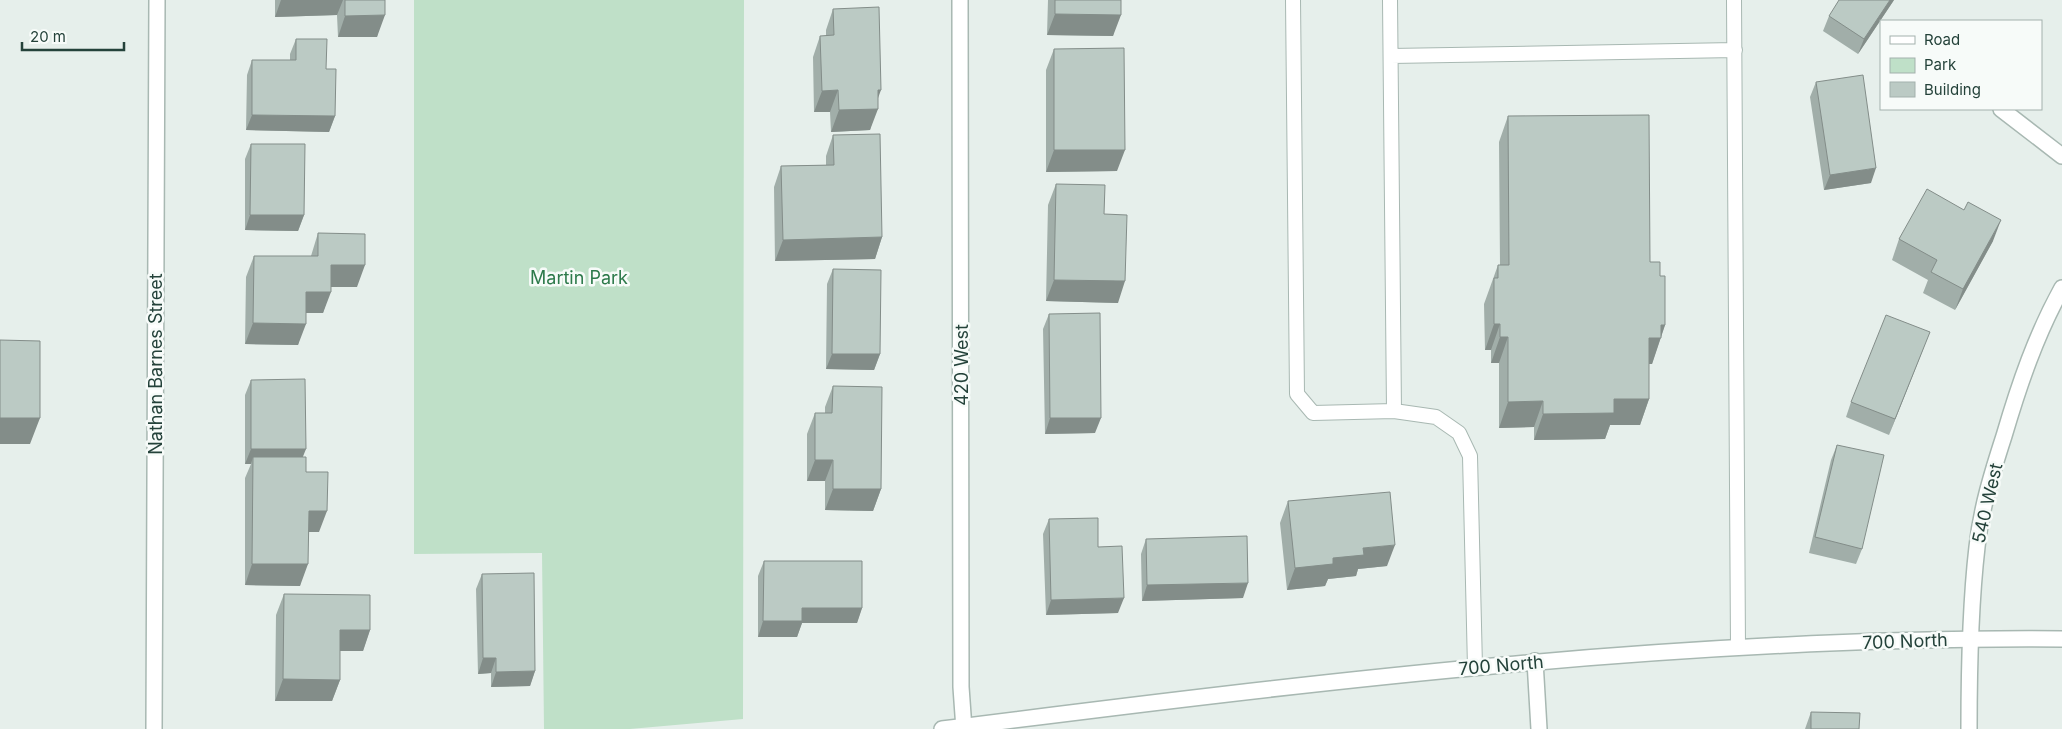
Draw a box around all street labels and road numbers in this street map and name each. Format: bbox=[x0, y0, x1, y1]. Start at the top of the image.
street label: Nathan Barnes Street bbox=[145, 273, 166, 455]
street label: 420 West bbox=[951, 324, 972, 406]
street label: 540 West bbox=[1968, 461, 2006, 545]
street label: 700 North bbox=[1862, 629, 1948, 653]
street label: 700 North bbox=[1457, 651, 1545, 679]

